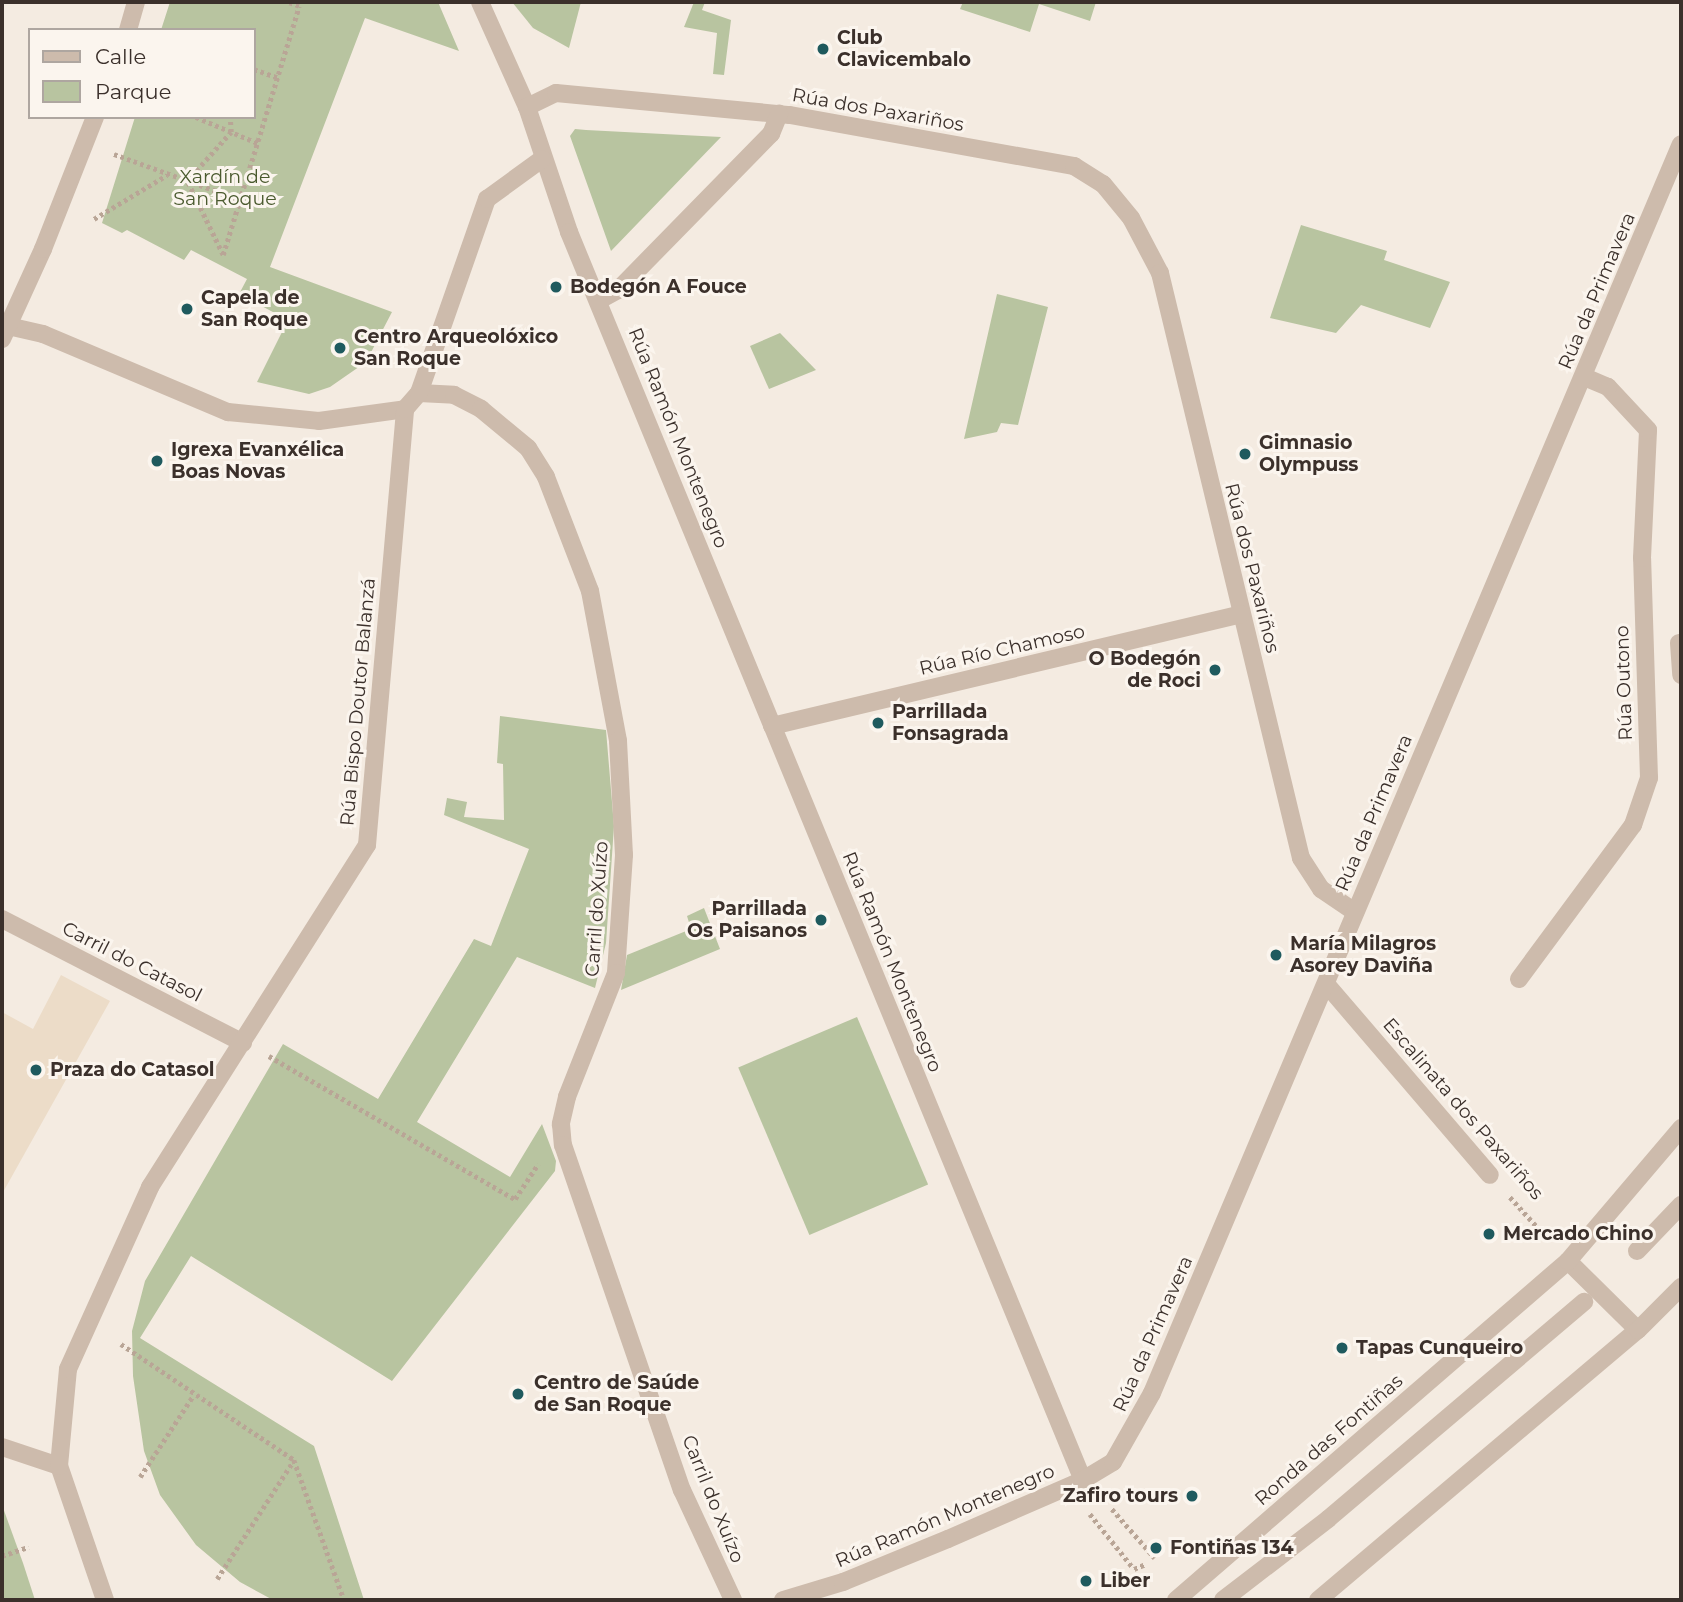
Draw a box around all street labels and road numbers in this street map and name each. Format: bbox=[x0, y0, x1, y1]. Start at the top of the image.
street label: Rúa dos Paxariños bbox=[790, 84, 966, 136]
street label: Rúa da Primavera bbox=[1554, 209, 1640, 373]
street label: Rúa Ramón Montenegro bbox=[623, 324, 733, 552]
street label: Rúa dos Paxariños bbox=[1220, 481, 1284, 655]
street label: Rúa Bispo Doutor Balanzá bbox=[336, 577, 380, 827]
street label: Rúa Río Chamoso bbox=[917, 620, 1087, 680]
street label: Rúa Outono bbox=[1611, 625, 1637, 741]
street label: Rúa da Primavera bbox=[1331, 731, 1417, 895]
street label: Carril do Xuízo bbox=[581, 840, 613, 978]
street label: Rúa Ramón Montenegro bbox=[837, 848, 947, 1076]
street label: Carril do Catasol bbox=[58, 917, 206, 1007]
street label: Escalinata dos Paxariños bbox=[1378, 1014, 1548, 1204]
street label: Rúa da Primavera bbox=[1108, 1252, 1198, 1416]
street label: Ronda das Fontiñas bbox=[1250, 1370, 1408, 1510]
street label: Carril do Xuízo bbox=[677, 1432, 749, 1566]
street label: Rúa Ramón Montenegro bbox=[832, 1459, 1058, 1573]

